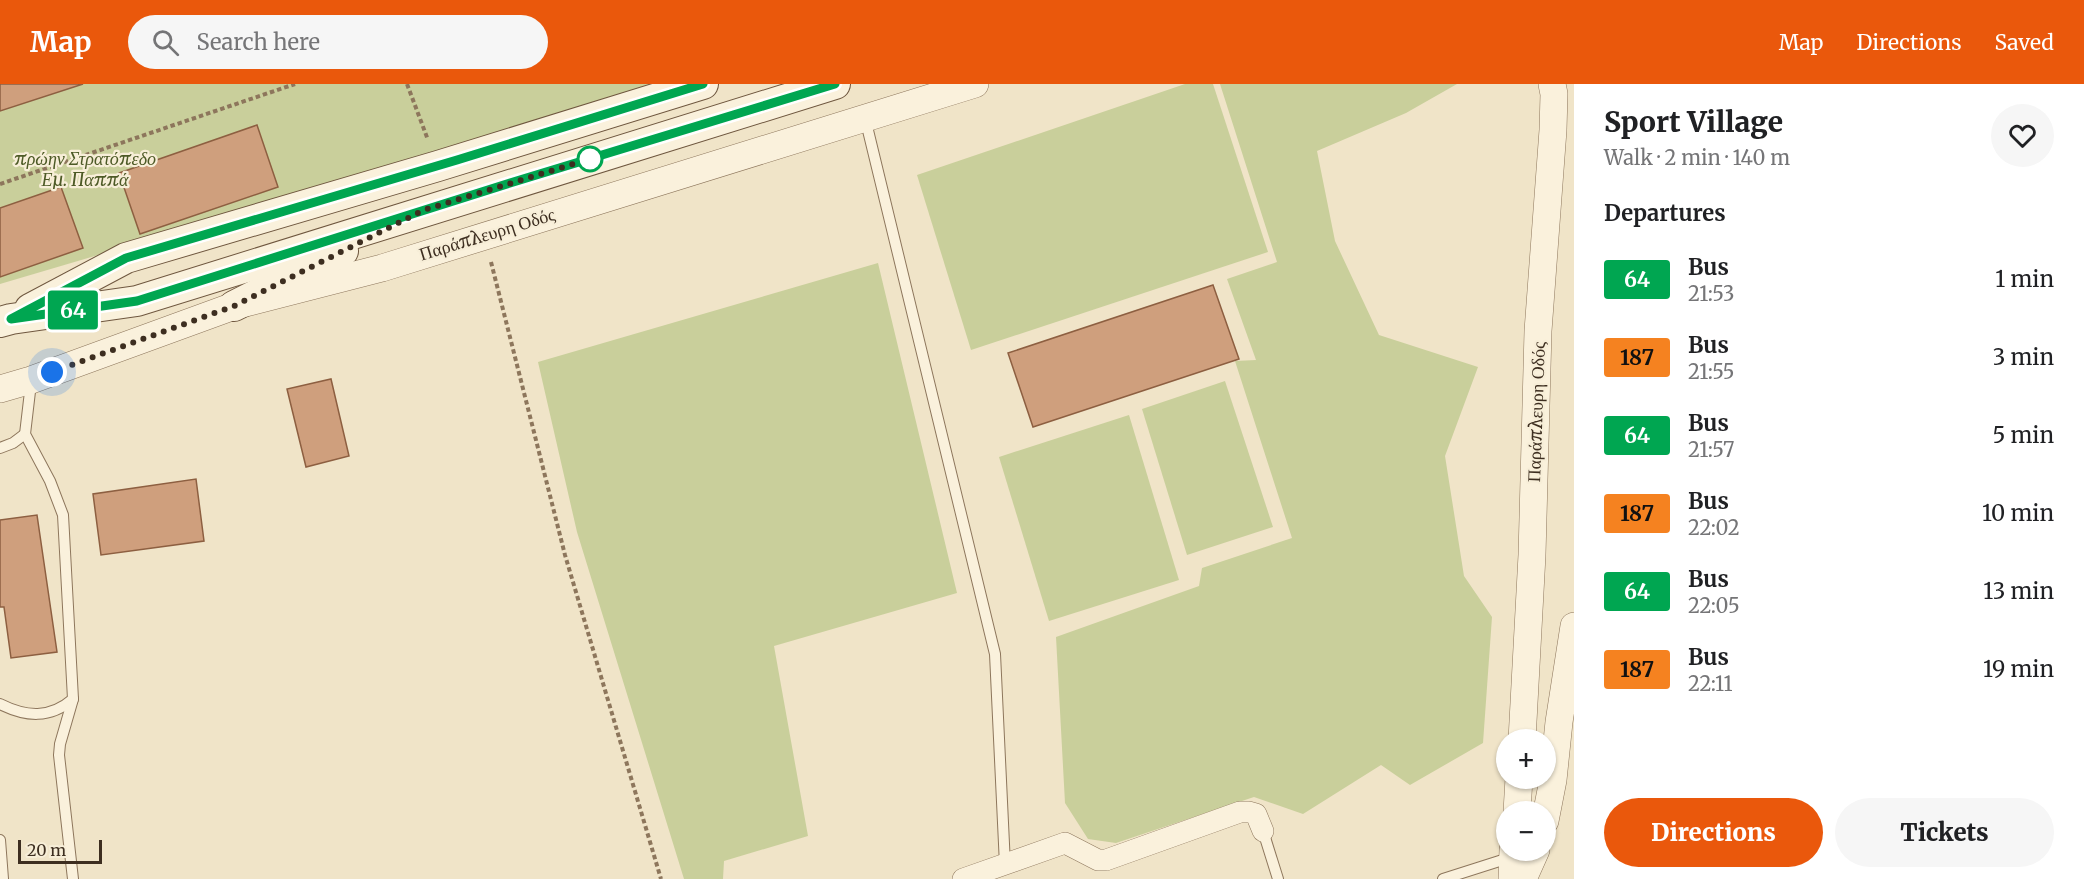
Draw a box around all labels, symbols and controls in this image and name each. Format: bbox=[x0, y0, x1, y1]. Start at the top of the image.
search box bbox=[128, 15, 548, 69]
text: Map bbox=[30, 24, 92, 60]
icon: search bbox=[149, 26, 182, 59]
text: Search here bbox=[197, 28, 320, 56]
text: Map bbox=[1779, 29, 1823, 56]
text: Directions bbox=[1856, 29, 1961, 56]
text: Saved bbox=[1994, 29, 2054, 56]
text: Sport Village bbox=[1604, 104, 1783, 140]
button: heart bbox=[1991, 104, 2054, 167]
text: Walk · 2 min · 140 m bbox=[1604, 145, 1790, 170]
unlabelled marker bbox=[577, 146, 603, 172]
park label: πρώην Στρατόπεδο Εμ. Παππά bbox=[14, 147, 156, 191]
text: Departures bbox=[1604, 199, 1726, 227]
street label: Παράπλευρη Οδός bbox=[416, 202, 558, 266]
text: Bus bbox=[1688, 253, 1729, 281]
text: 1 min bbox=[1995, 265, 2054, 293]
text: 64 bbox=[1624, 266, 1650, 293]
text: 21:53 bbox=[1688, 281, 1734, 306]
line badge: 64 bbox=[46, 290, 100, 330]
text: 64 bbox=[60, 297, 86, 324]
text: Bus bbox=[1688, 331, 1729, 359]
street label: Παράπλευρη Οδός bbox=[1522, 341, 1550, 483]
text: 3 min bbox=[1993, 343, 2054, 371]
text: 187 bbox=[1620, 344, 1654, 371]
your location bbox=[37, 357, 67, 387]
text: 21:55 bbox=[1688, 359, 1735, 384]
text: Bus bbox=[1688, 409, 1729, 437]
text: 5 min bbox=[1992, 421, 2054, 449]
text: 64 bbox=[1624, 422, 1650, 449]
text: 21:57 bbox=[1688, 437, 1734, 462]
text: Bus bbox=[1688, 487, 1729, 515]
text: 10 min bbox=[1982, 499, 2054, 527]
text: 187 bbox=[1620, 500, 1654, 527]
text: 22:02 bbox=[1688, 515, 1740, 540]
text: Bus bbox=[1688, 565, 1729, 593]
text: 13 min bbox=[1983, 577, 2054, 605]
text: 64 bbox=[1624, 578, 1650, 605]
text: 22:05 bbox=[1688, 593, 1740, 618]
text: Bus bbox=[1688, 643, 1729, 671]
text: 19 min bbox=[1983, 655, 2054, 683]
text: 187 bbox=[1620, 656, 1654, 683]
text: 22:11 bbox=[1688, 671, 1733, 696]
map controls bbox=[1496, 729, 1556, 861]
button: + bbox=[1496, 729, 1556, 789]
button: Directions bbox=[1604, 798, 1823, 867]
button: Tickets bbox=[1835, 798, 2054, 867]
button: − bbox=[1496, 801, 1556, 861]
scale bar bbox=[18, 837, 102, 864]
text: 20 m bbox=[27, 840, 66, 860]

